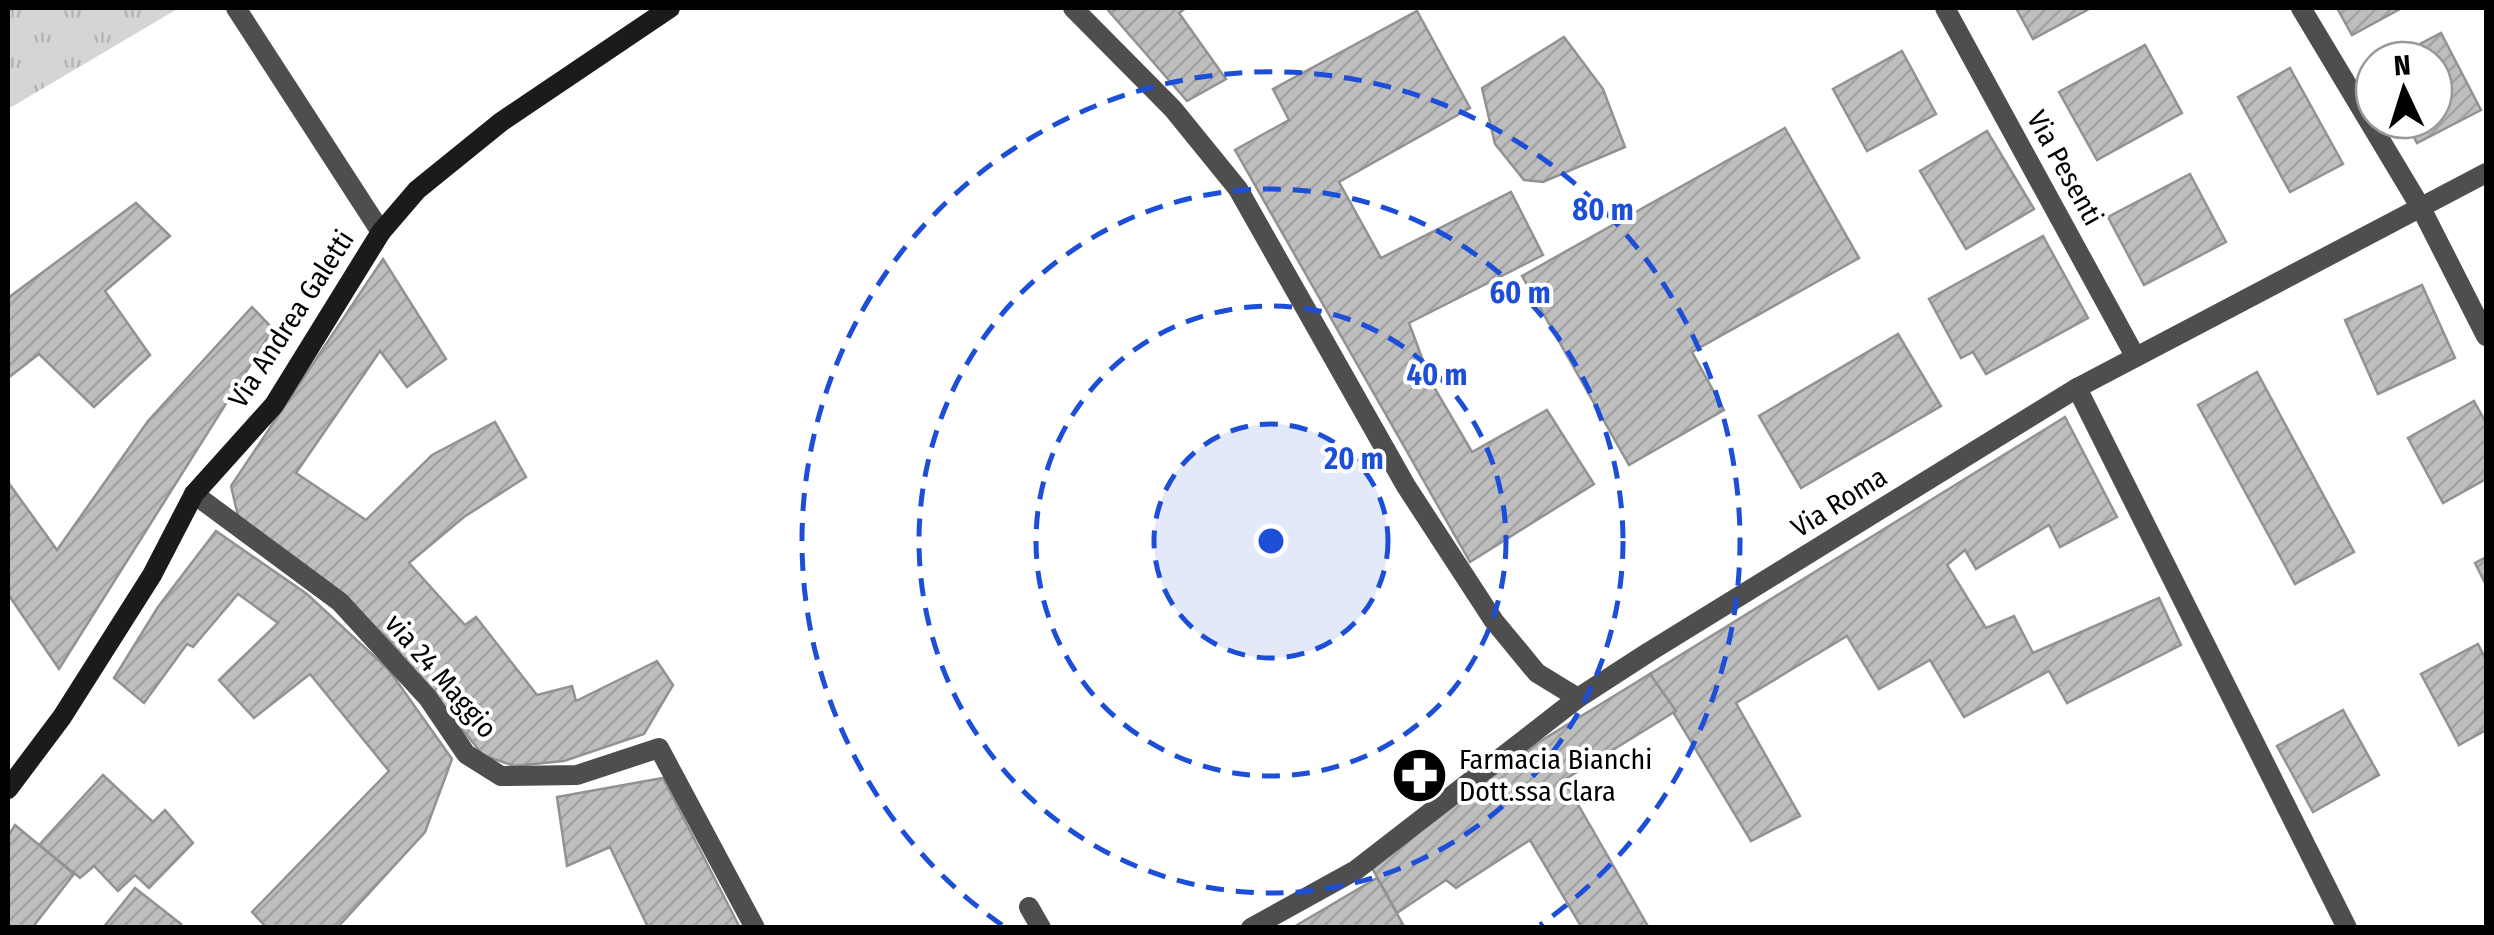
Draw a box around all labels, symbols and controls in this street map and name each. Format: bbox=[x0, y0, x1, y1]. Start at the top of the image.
north arrow bbox=[2354, 40, 2454, 140]
text: N bbox=[2393, 49, 2412, 83]
street label: Via Pesenti bbox=[2020, 105, 2110, 231]
text: 80 m bbox=[1572, 192, 1634, 228]
street label: Via Andrea Galetti bbox=[221, 224, 361, 414]
text: 60 m bbox=[1489, 275, 1551, 311]
text: 40 m bbox=[1407, 357, 1467, 393]
text: 20 m bbox=[1323, 441, 1384, 477]
street label: Via Roma bbox=[1785, 460, 1893, 544]
centre of rings bbox=[1253, 523, 1289, 559]
street label: via 24 Maggio bbox=[378, 607, 504, 745]
place label: Farmacia Bianchi Dott.ssa Clara bbox=[1459, 743, 1652, 808]
pharmacy icon: Farmacia Bianchi Dott.ssa Clara bbox=[1390, 745, 1450, 805]

